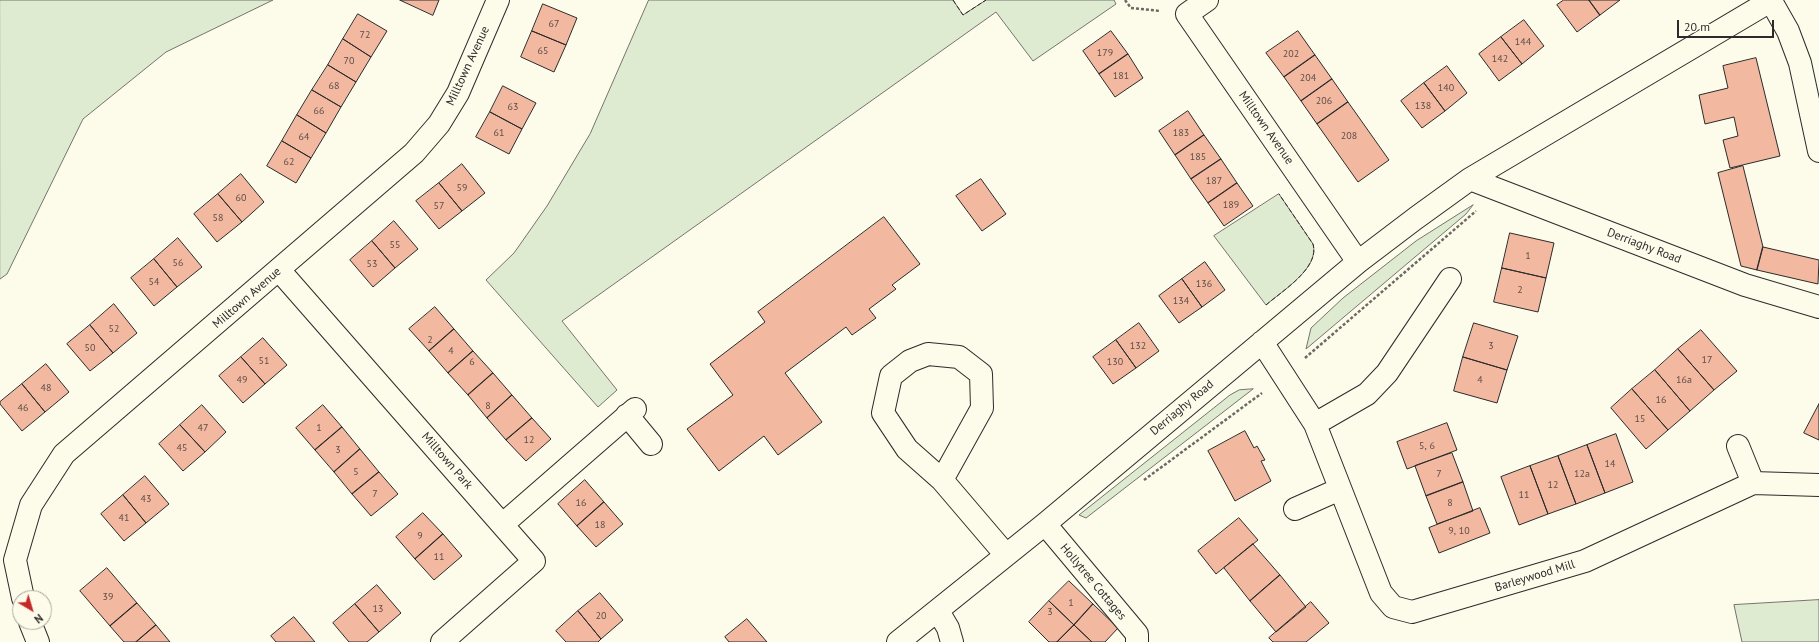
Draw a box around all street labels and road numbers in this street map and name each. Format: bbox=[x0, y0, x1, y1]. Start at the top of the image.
street label: Milltown Avenue bbox=[443, 24, 493, 108]
street label: Milltown Avenue bbox=[1235, 89, 1297, 167]
street label: Derriaghy Road bbox=[1605, 225, 1683, 267]
street label: Milltown Avenue bbox=[210, 264, 284, 332]
street label: Derriaghy Road bbox=[1147, 377, 1217, 439]
street label: Milltown Park bbox=[418, 430, 476, 492]
street label: Hollytree Cottages bbox=[1057, 541, 1129, 623]
street label: Barleywood Mill bbox=[1493, 557, 1577, 595]

